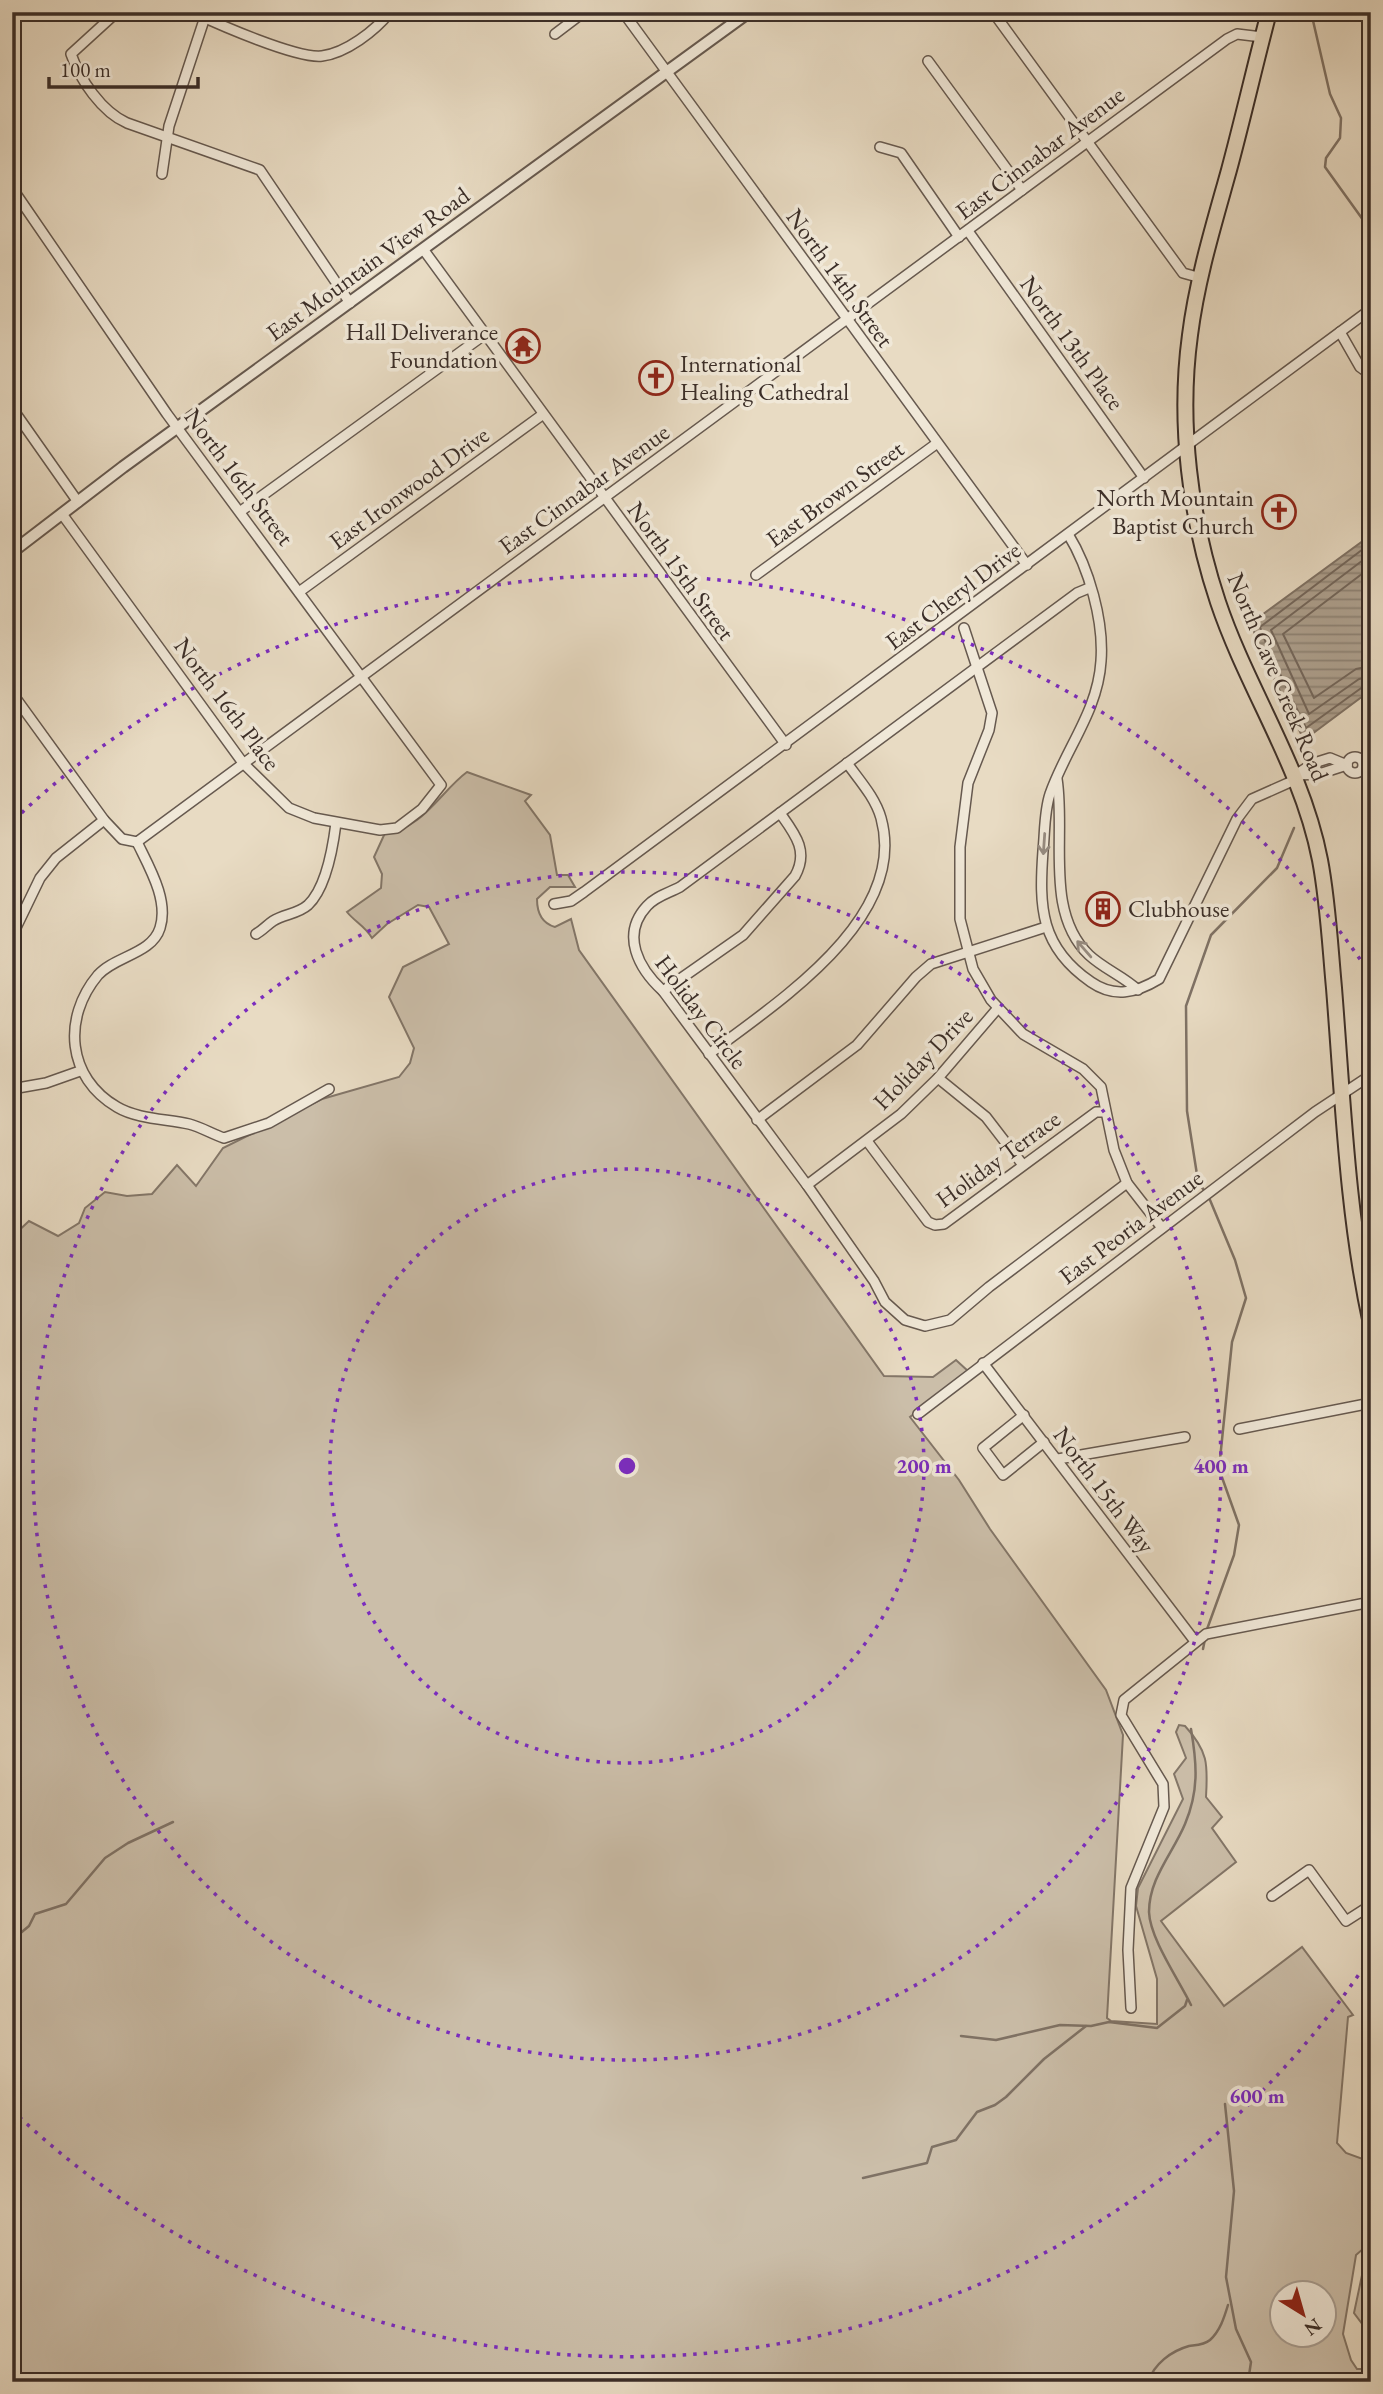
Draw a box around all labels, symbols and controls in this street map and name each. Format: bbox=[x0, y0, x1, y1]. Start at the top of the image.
scale bar bbox=[49, 46, 198, 90]
text: 100 m bbox=[60, 56, 111, 83]
street label: East Cinnabar Avenue bbox=[949, 79, 1130, 226]
street label: East Mountain View Road bbox=[260, 179, 476, 348]
street label: North 14th Street bbox=[780, 202, 901, 354]
street label: North 13th Place bbox=[1013, 269, 1132, 416]
place label: Hall Deliverance Foundation bbox=[345, 316, 498, 375]
temple icon: Hall Deliverance Foundation bbox=[504, 327, 542, 365]
place label: International Healing Cathedral bbox=[680, 348, 849, 407]
church icon: International Healing Cathedral bbox=[637, 359, 675, 397]
street label: North 16th Street bbox=[178, 402, 301, 552]
street label: East Cinnabar Avenue bbox=[492, 416, 675, 561]
street label: East Ironwood Drive bbox=[323, 419, 495, 556]
street label: East Brown Street bbox=[760, 433, 910, 554]
place label: North Mountain Baptist Church bbox=[1096, 482, 1254, 541]
church icon: North Mountain Baptist Church bbox=[1260, 493, 1298, 531]
street label: North 15th Street bbox=[621, 495, 742, 647]
street label: East Cheryl Drive bbox=[879, 535, 1027, 657]
street label: North Cave Creek Road bbox=[1221, 568, 1337, 787]
street label: North 16th Place bbox=[167, 631, 287, 776]
one-way arrow bbox=[1037, 832, 1050, 854]
building icon: Clubhouse bbox=[1084, 890, 1122, 928]
place label: Clubhouse bbox=[1128, 893, 1229, 924]
one-way arrow bbox=[1076, 940, 1092, 958]
street label: Holiday Circle bbox=[648, 948, 754, 1075]
street label: Holiday Drive bbox=[866, 1001, 979, 1116]
street label: Holiday Terrace bbox=[929, 1103, 1066, 1214]
street label: East Peoria Avenue bbox=[1052, 1162, 1209, 1291]
street label: North 15th Way bbox=[1047, 1420, 1162, 1560]
text: 200 m bbox=[896, 1452, 952, 1479]
text: 400 m bbox=[1193, 1452, 1249, 1479]
centre of rings bbox=[615, 1454, 639, 1478]
text: 600 m bbox=[1229, 2082, 1285, 2109]
north arrow bbox=[1268, 2278, 1338, 2348]
text: N bbox=[1299, 2313, 1327, 2342]

